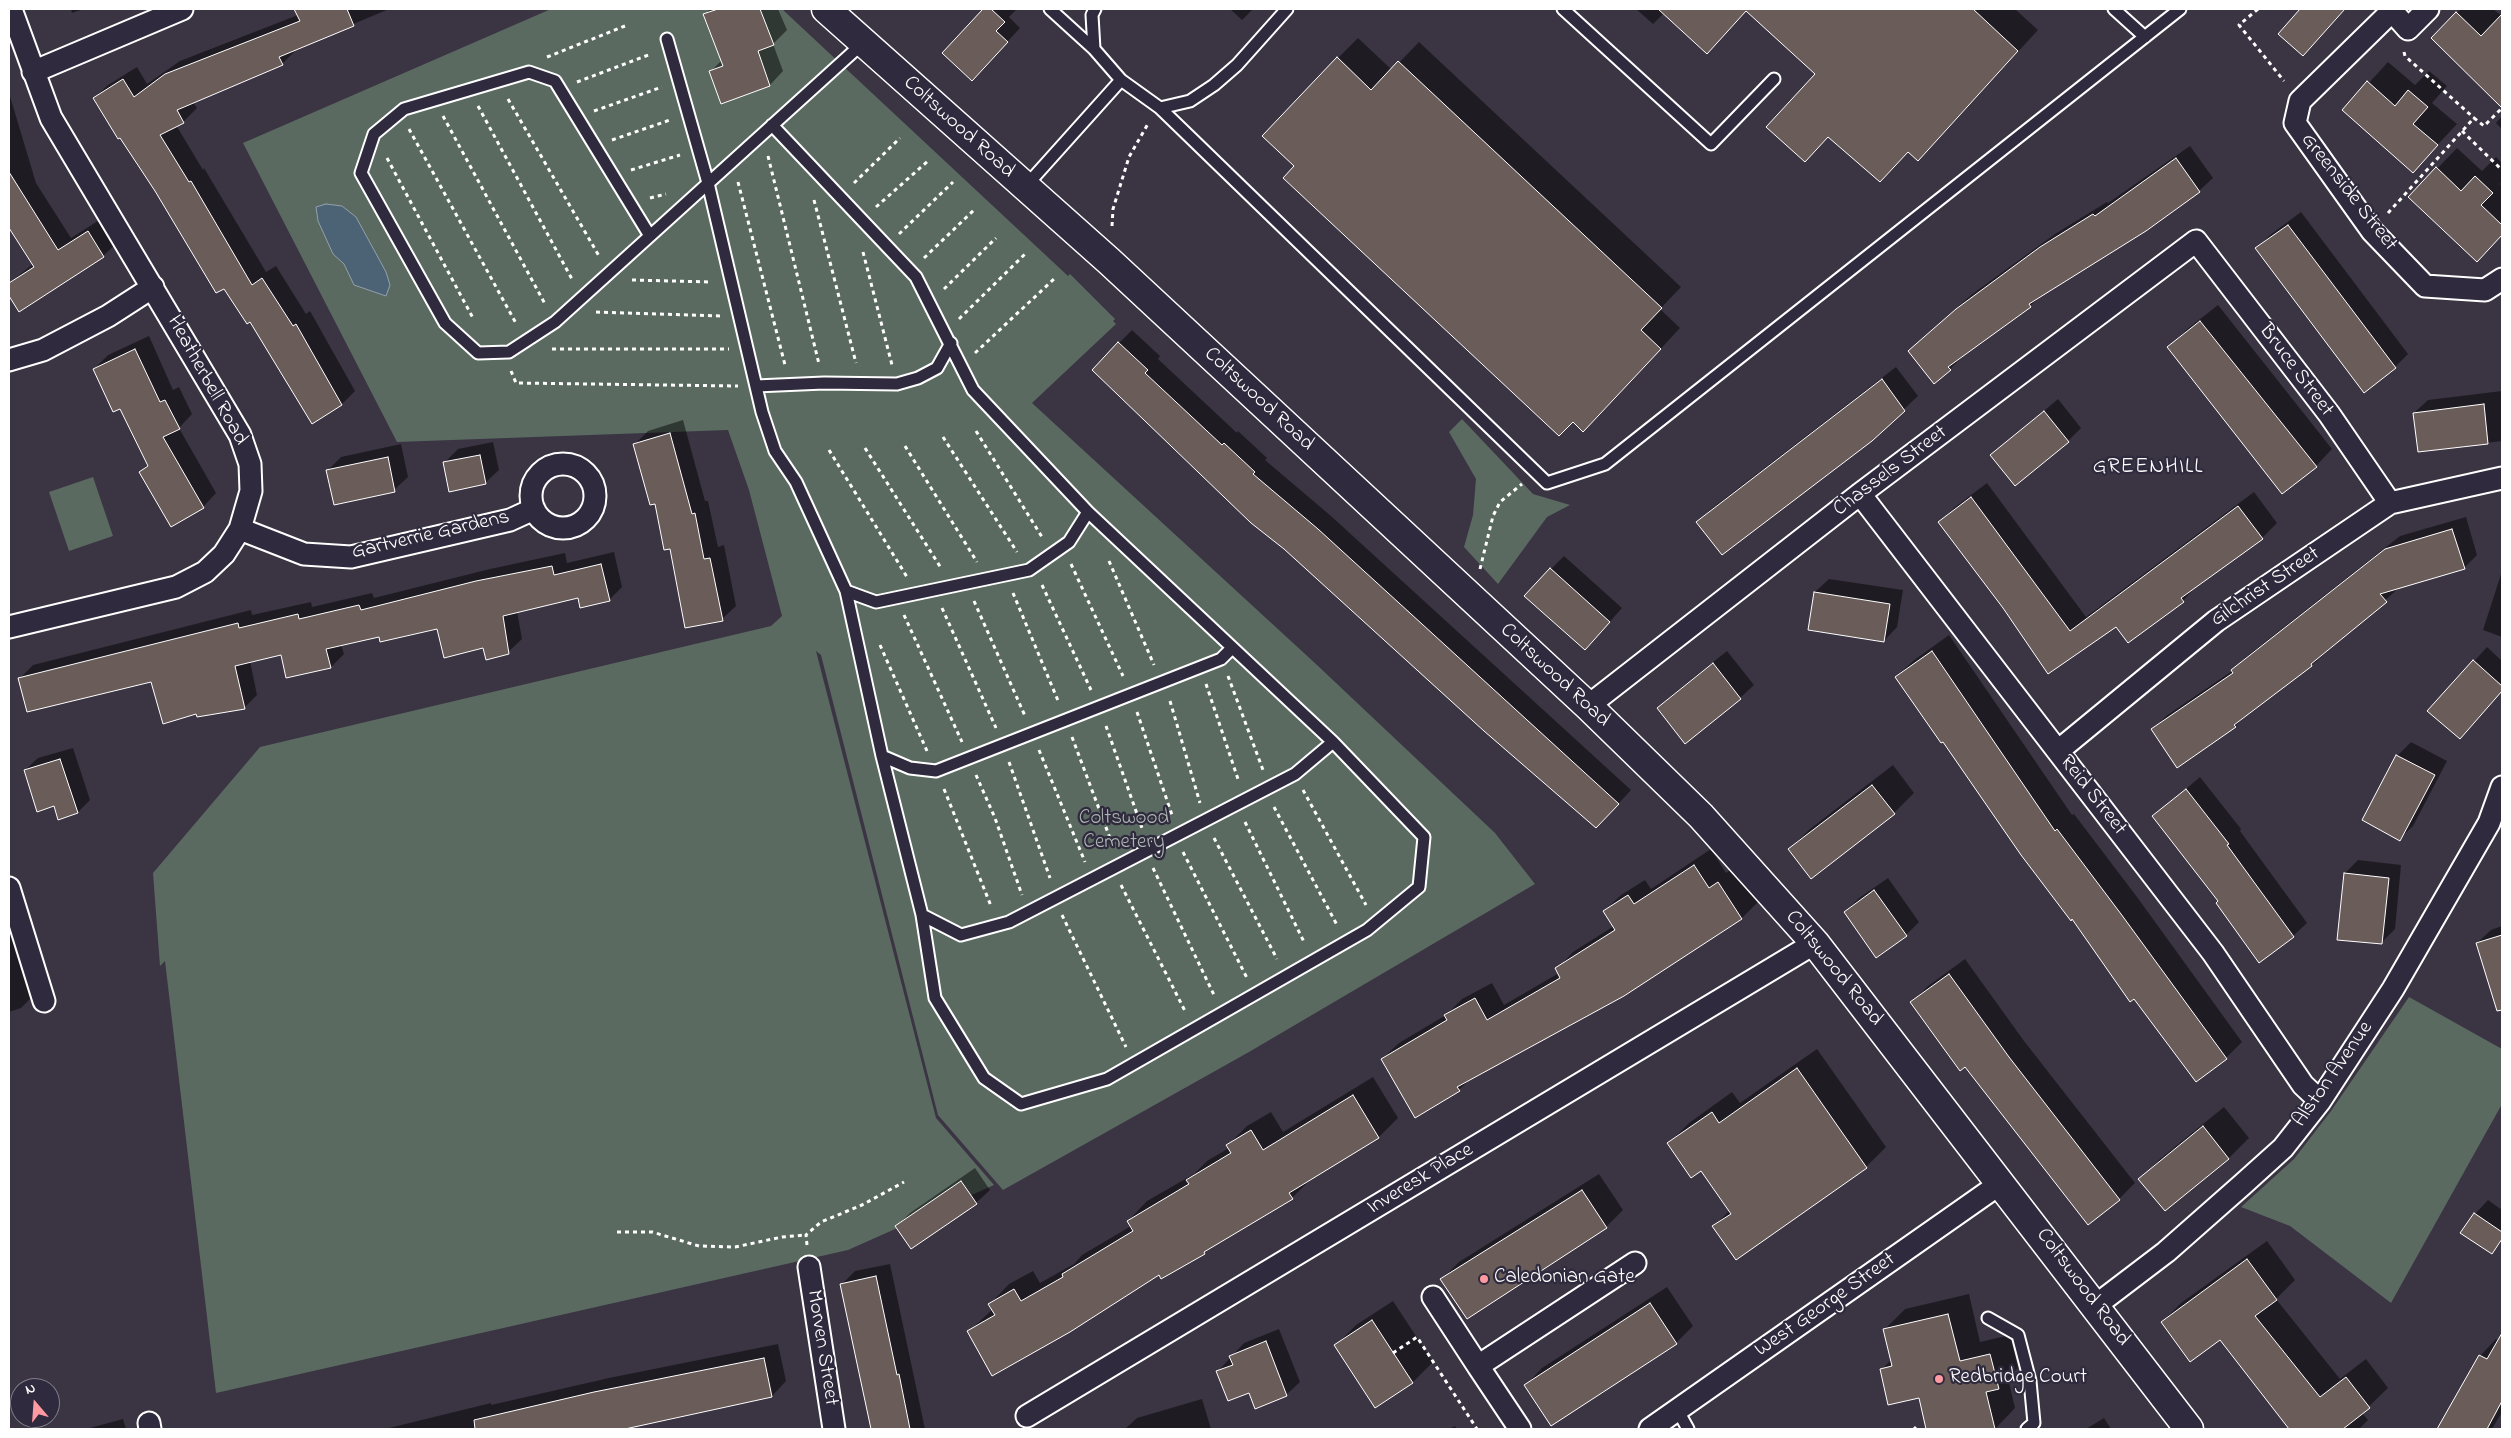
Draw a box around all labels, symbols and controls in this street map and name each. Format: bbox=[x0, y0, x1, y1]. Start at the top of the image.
street label: Coltswood Road bbox=[897, 71, 1019, 185]
street label: Greenside Street bbox=[2294, 129, 2402, 257]
street label: Heatherbell Road bbox=[160, 312, 252, 450]
street label: Bruce Street bbox=[2252, 320, 2338, 422]
street label: Coltswood Road bbox=[1198, 343, 1318, 457]
street label: Chassels Street bbox=[1829, 421, 1953, 523]
district label: GREENHILL bbox=[2092, 455, 2204, 481]
street label: Gartverrie Gardens bbox=[350, 506, 512, 566]
street label: Gilchrist Street bbox=[2207, 542, 2325, 634]
street label: Coltswood Road bbox=[1494, 619, 1614, 733]
street label: Reid Street bbox=[2053, 751, 2131, 841]
park label: Coltswood Cemetery bbox=[1079, 807, 1169, 857]
street label: Coltswood Road bbox=[1779, 906, 1887, 1032]
street label: Alston Avenue bbox=[2288, 1017, 2380, 1133]
street label: Inveresk Place bbox=[1364, 1139, 1478, 1221]
street label: Coltswood Road bbox=[2029, 1224, 2135, 1352]
street label: West George Street bbox=[1751, 1248, 1901, 1364]
place label: Caledonian Gate bbox=[1494, 1266, 1635, 1292]
marker: Caledonian Gate bbox=[1478, 1273, 1490, 1285]
street label: Morven Street bbox=[799, 1288, 843, 1408]
place label: Redbridge Court bbox=[1949, 1366, 2087, 1392]
marker: Redbridge Court bbox=[1933, 1373, 1945, 1385]
north arrow bbox=[10, 1378, 60, 1428]
text: N bbox=[23, 1378, 38, 1401]

